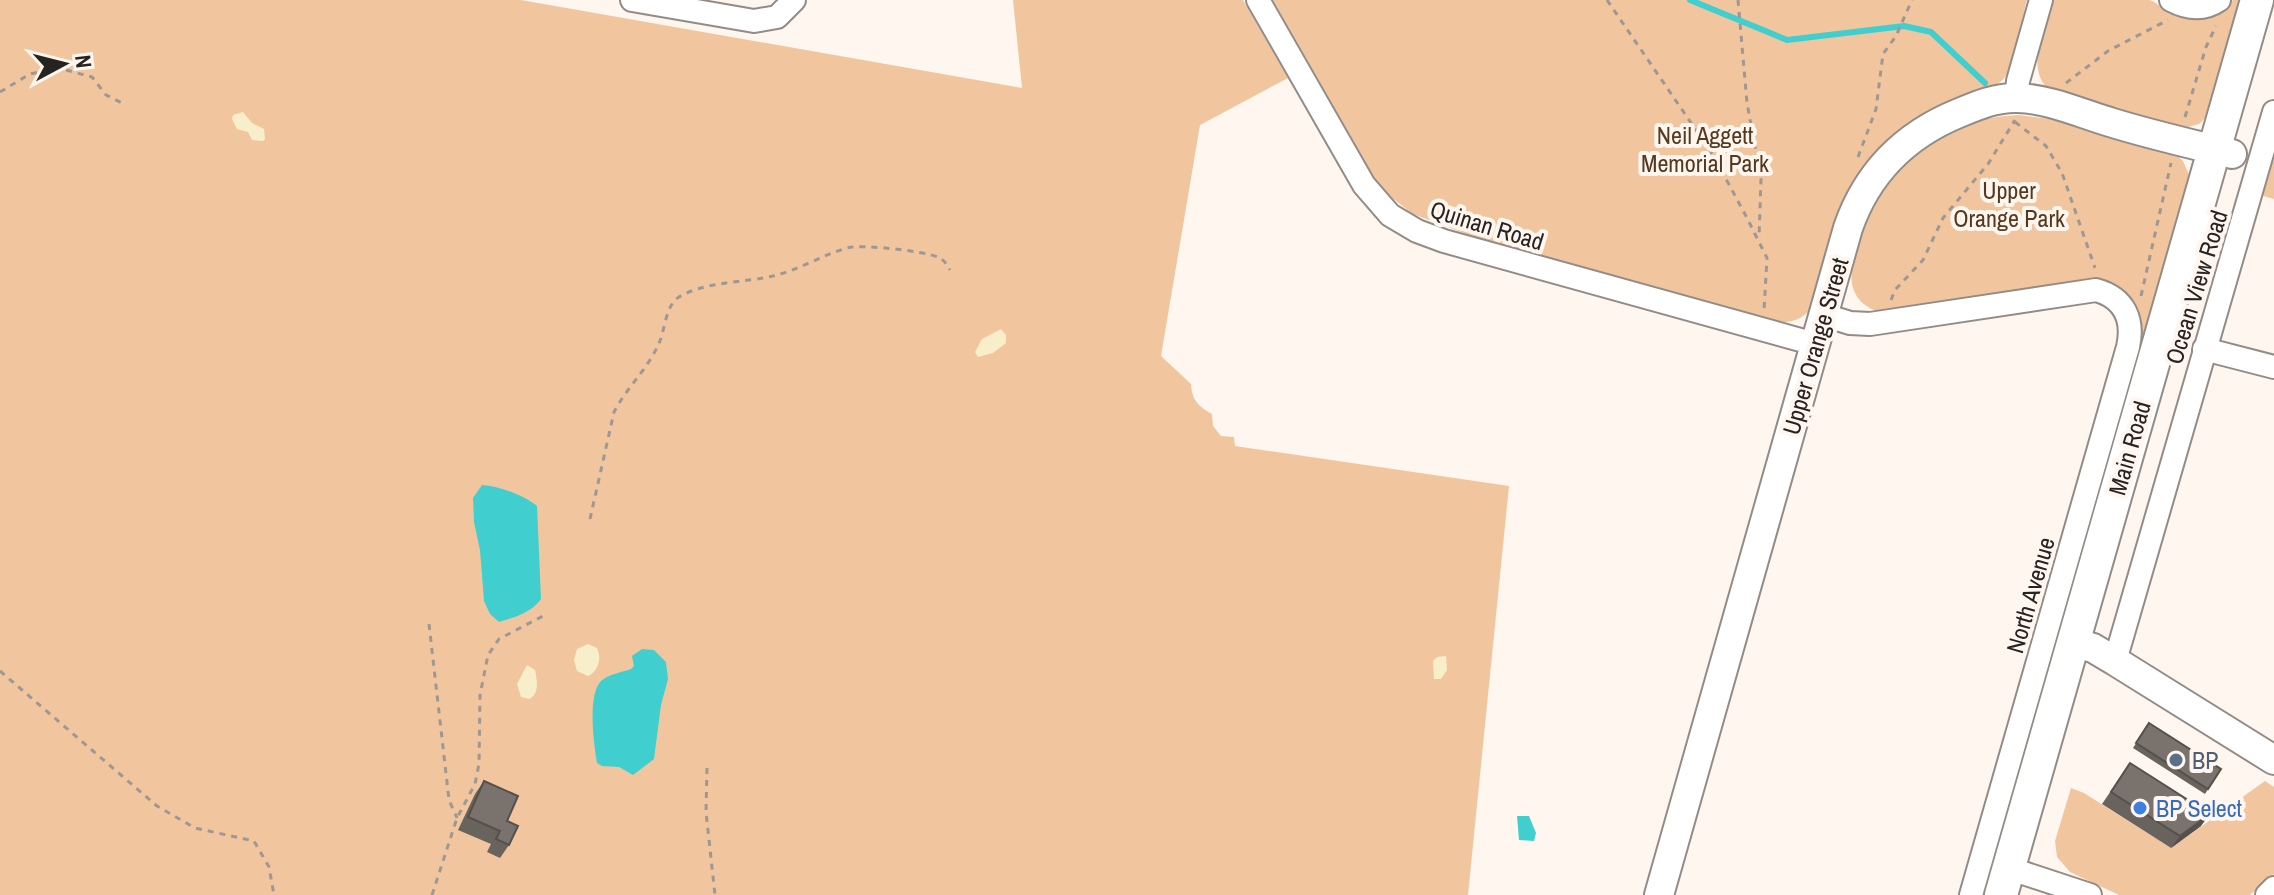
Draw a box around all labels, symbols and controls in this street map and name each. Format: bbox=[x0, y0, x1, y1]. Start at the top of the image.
north arrow bbox=[24, 24, 104, 104]
text: N bbox=[68, 53, 100, 70]
park label: Neil Aggett Memorial Park bbox=[1641, 119, 1769, 179]
park label: Upper Orange Park bbox=[1953, 174, 2065, 234]
street label: Quinan Road bbox=[1426, 193, 1548, 257]
street label: Ocean View Road bbox=[2157, 206, 2235, 368]
street label: Upper Orange Street bbox=[1774, 253, 1856, 438]
street label: Main Road bbox=[2100, 397, 2158, 499]
street label: North Avenue bbox=[1998, 533, 2062, 657]
place label: BP bbox=[2192, 744, 2218, 776]
marker: BP bbox=[2167, 751, 2185, 769]
place label: BP Select bbox=[2156, 792, 2243, 824]
marker: BP Select bbox=[2131, 799, 2149, 817]

